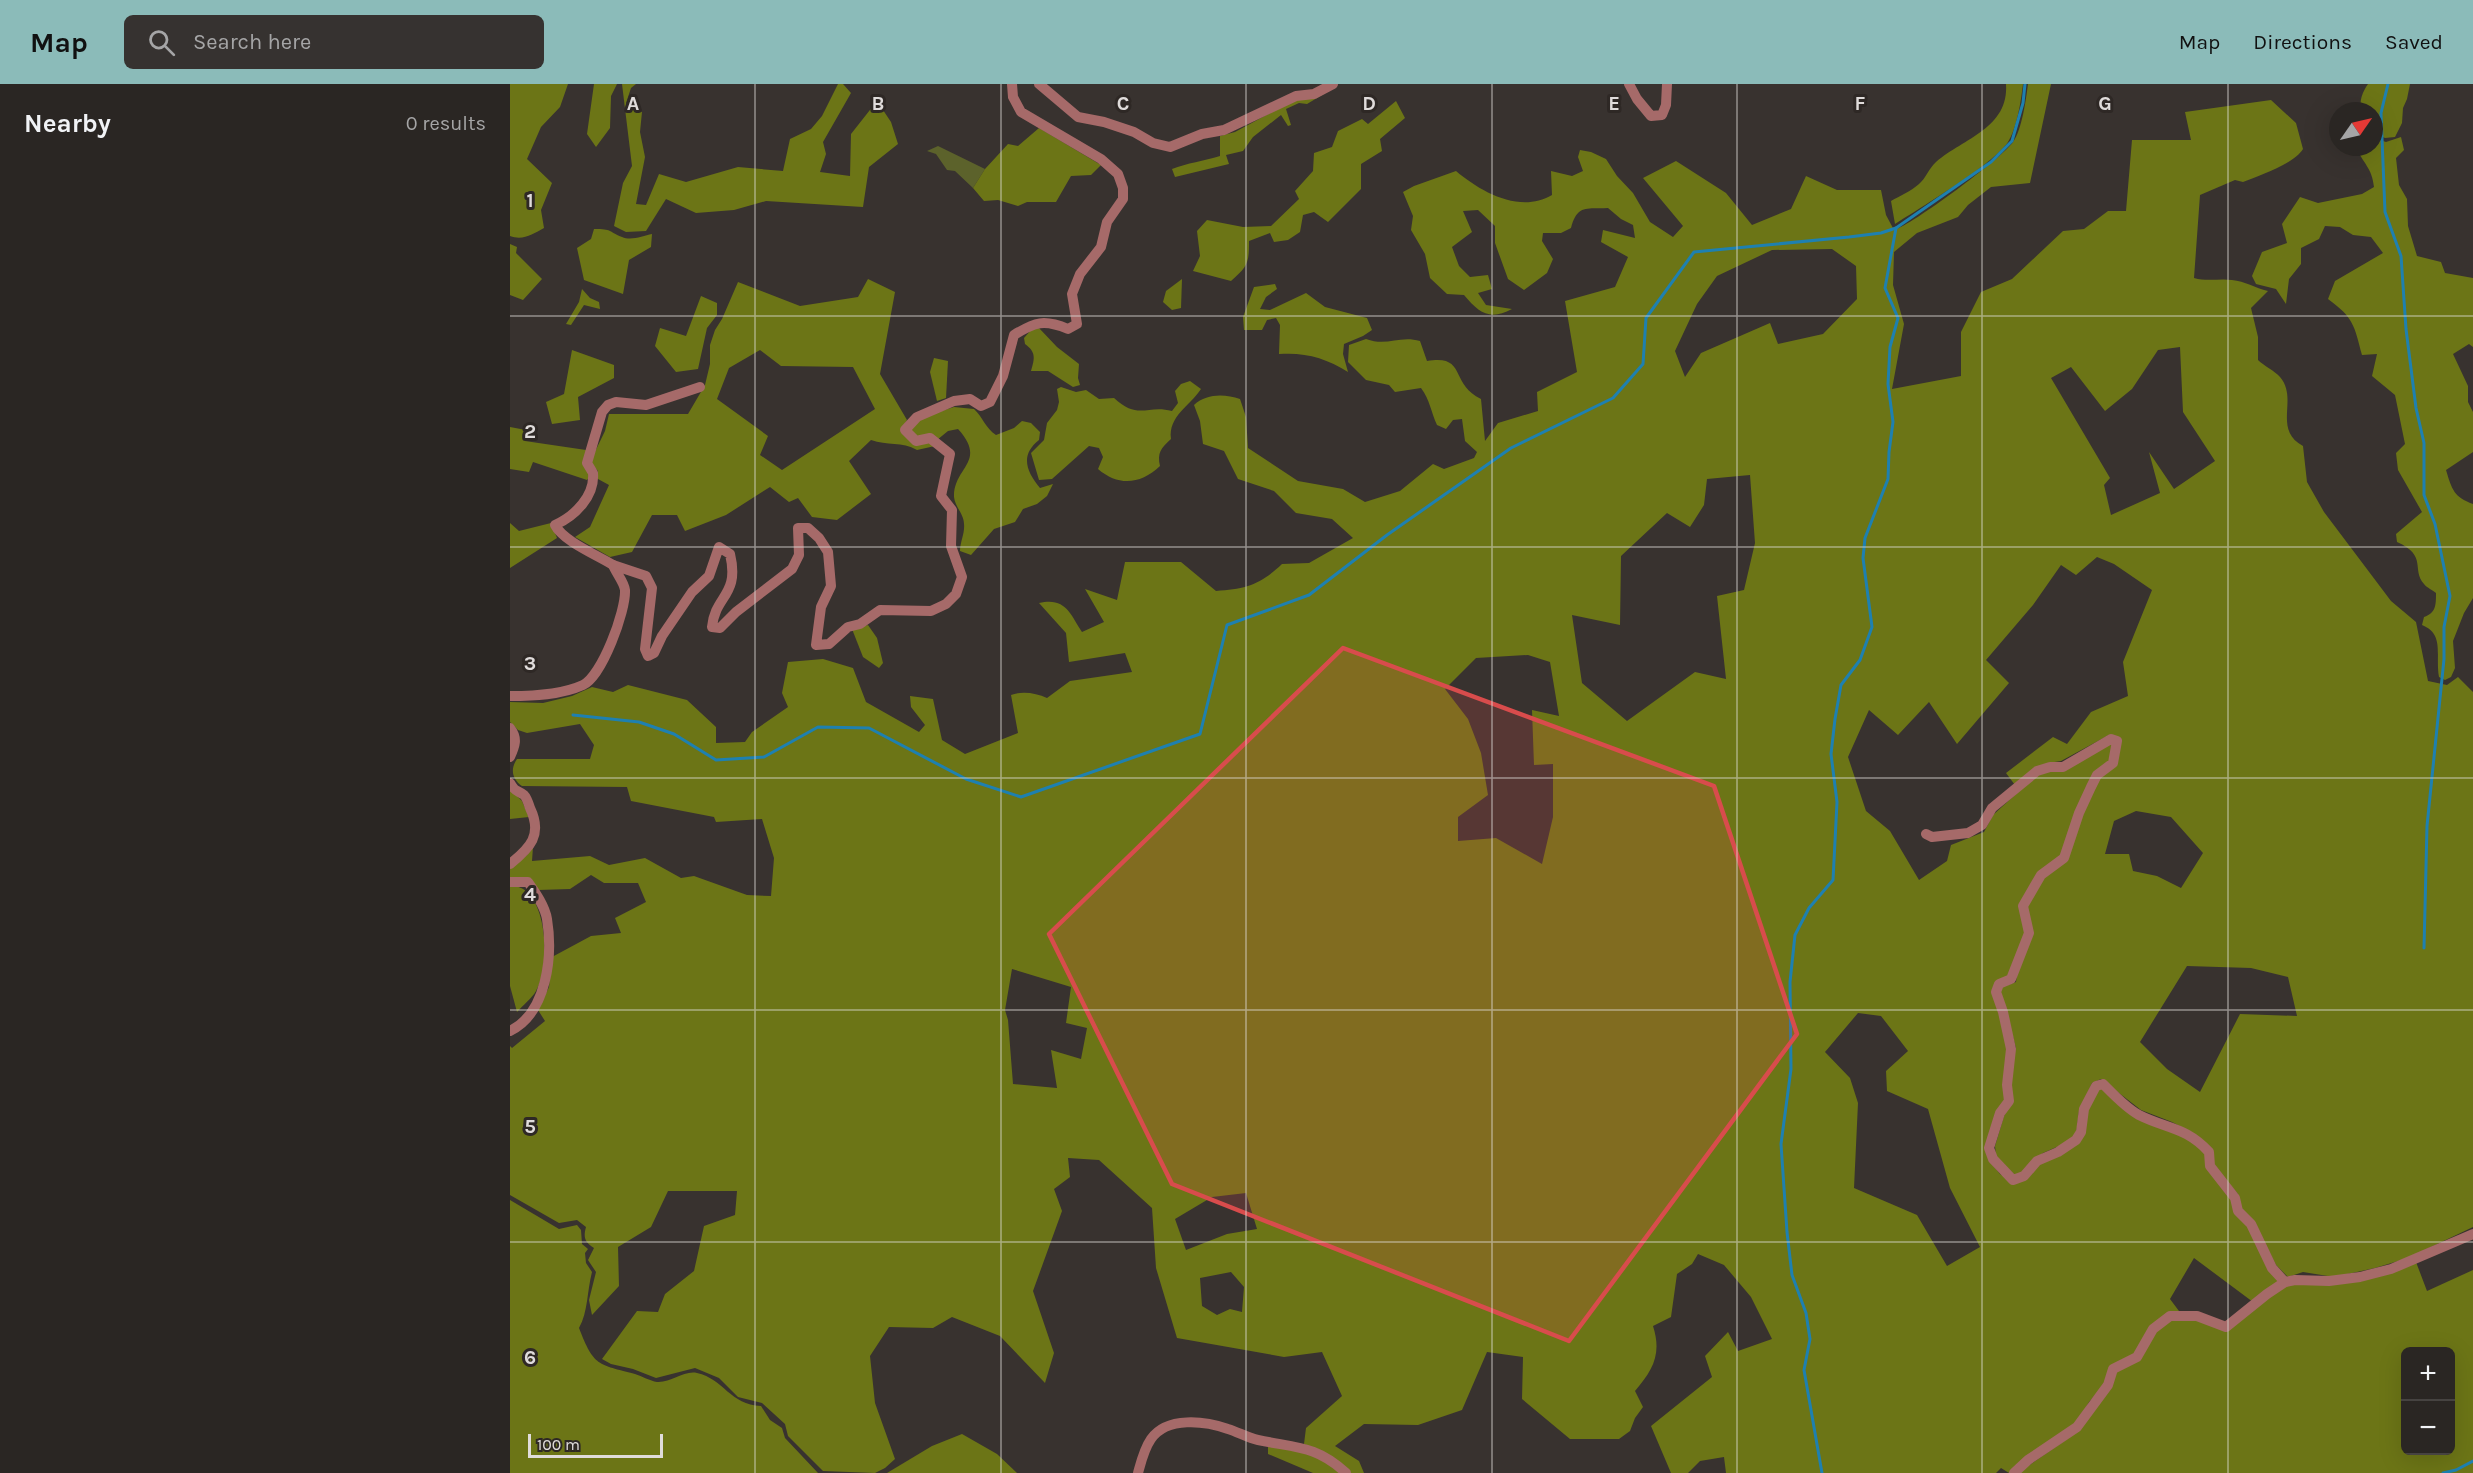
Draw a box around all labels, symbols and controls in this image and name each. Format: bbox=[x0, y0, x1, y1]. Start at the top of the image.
search box bbox=[124, 15, 544, 69]
text: Map bbox=[30, 26, 88, 59]
icon: search bbox=[145, 26, 178, 59]
text: Search here bbox=[193, 29, 311, 55]
text: Map bbox=[2179, 30, 2220, 54]
text: Directions bbox=[2253, 30, 2352, 54]
text: Saved bbox=[2385, 30, 2443, 54]
text: A bbox=[627, 92, 640, 115]
text: B bbox=[872, 92, 884, 115]
text: C bbox=[1117, 92, 1129, 115]
text: D bbox=[1362, 92, 1376, 115]
text: E bbox=[1608, 92, 1620, 115]
text: F bbox=[1855, 92, 1866, 115]
text: G bbox=[2098, 92, 2112, 115]
north arrow bbox=[2329, 102, 2383, 156]
text: Nearby bbox=[24, 108, 111, 139]
text: 0 results bbox=[406, 112, 486, 135]
text: 1 bbox=[526, 189, 534, 212]
text: 2 bbox=[524, 420, 536, 443]
text: 3 bbox=[524, 652, 536, 675]
text: 4 bbox=[524, 883, 536, 906]
text: 5 bbox=[524, 1115, 536, 1138]
text: 6 bbox=[524, 1346, 536, 1369]
map controls bbox=[2401, 1347, 2455, 1455]
button: + bbox=[2401, 1347, 2455, 1401]
button: − bbox=[2401, 1401, 2455, 1455]
scale bar bbox=[528, 1431, 663, 1458]
text: 100 m bbox=[537, 1435, 580, 1454]

